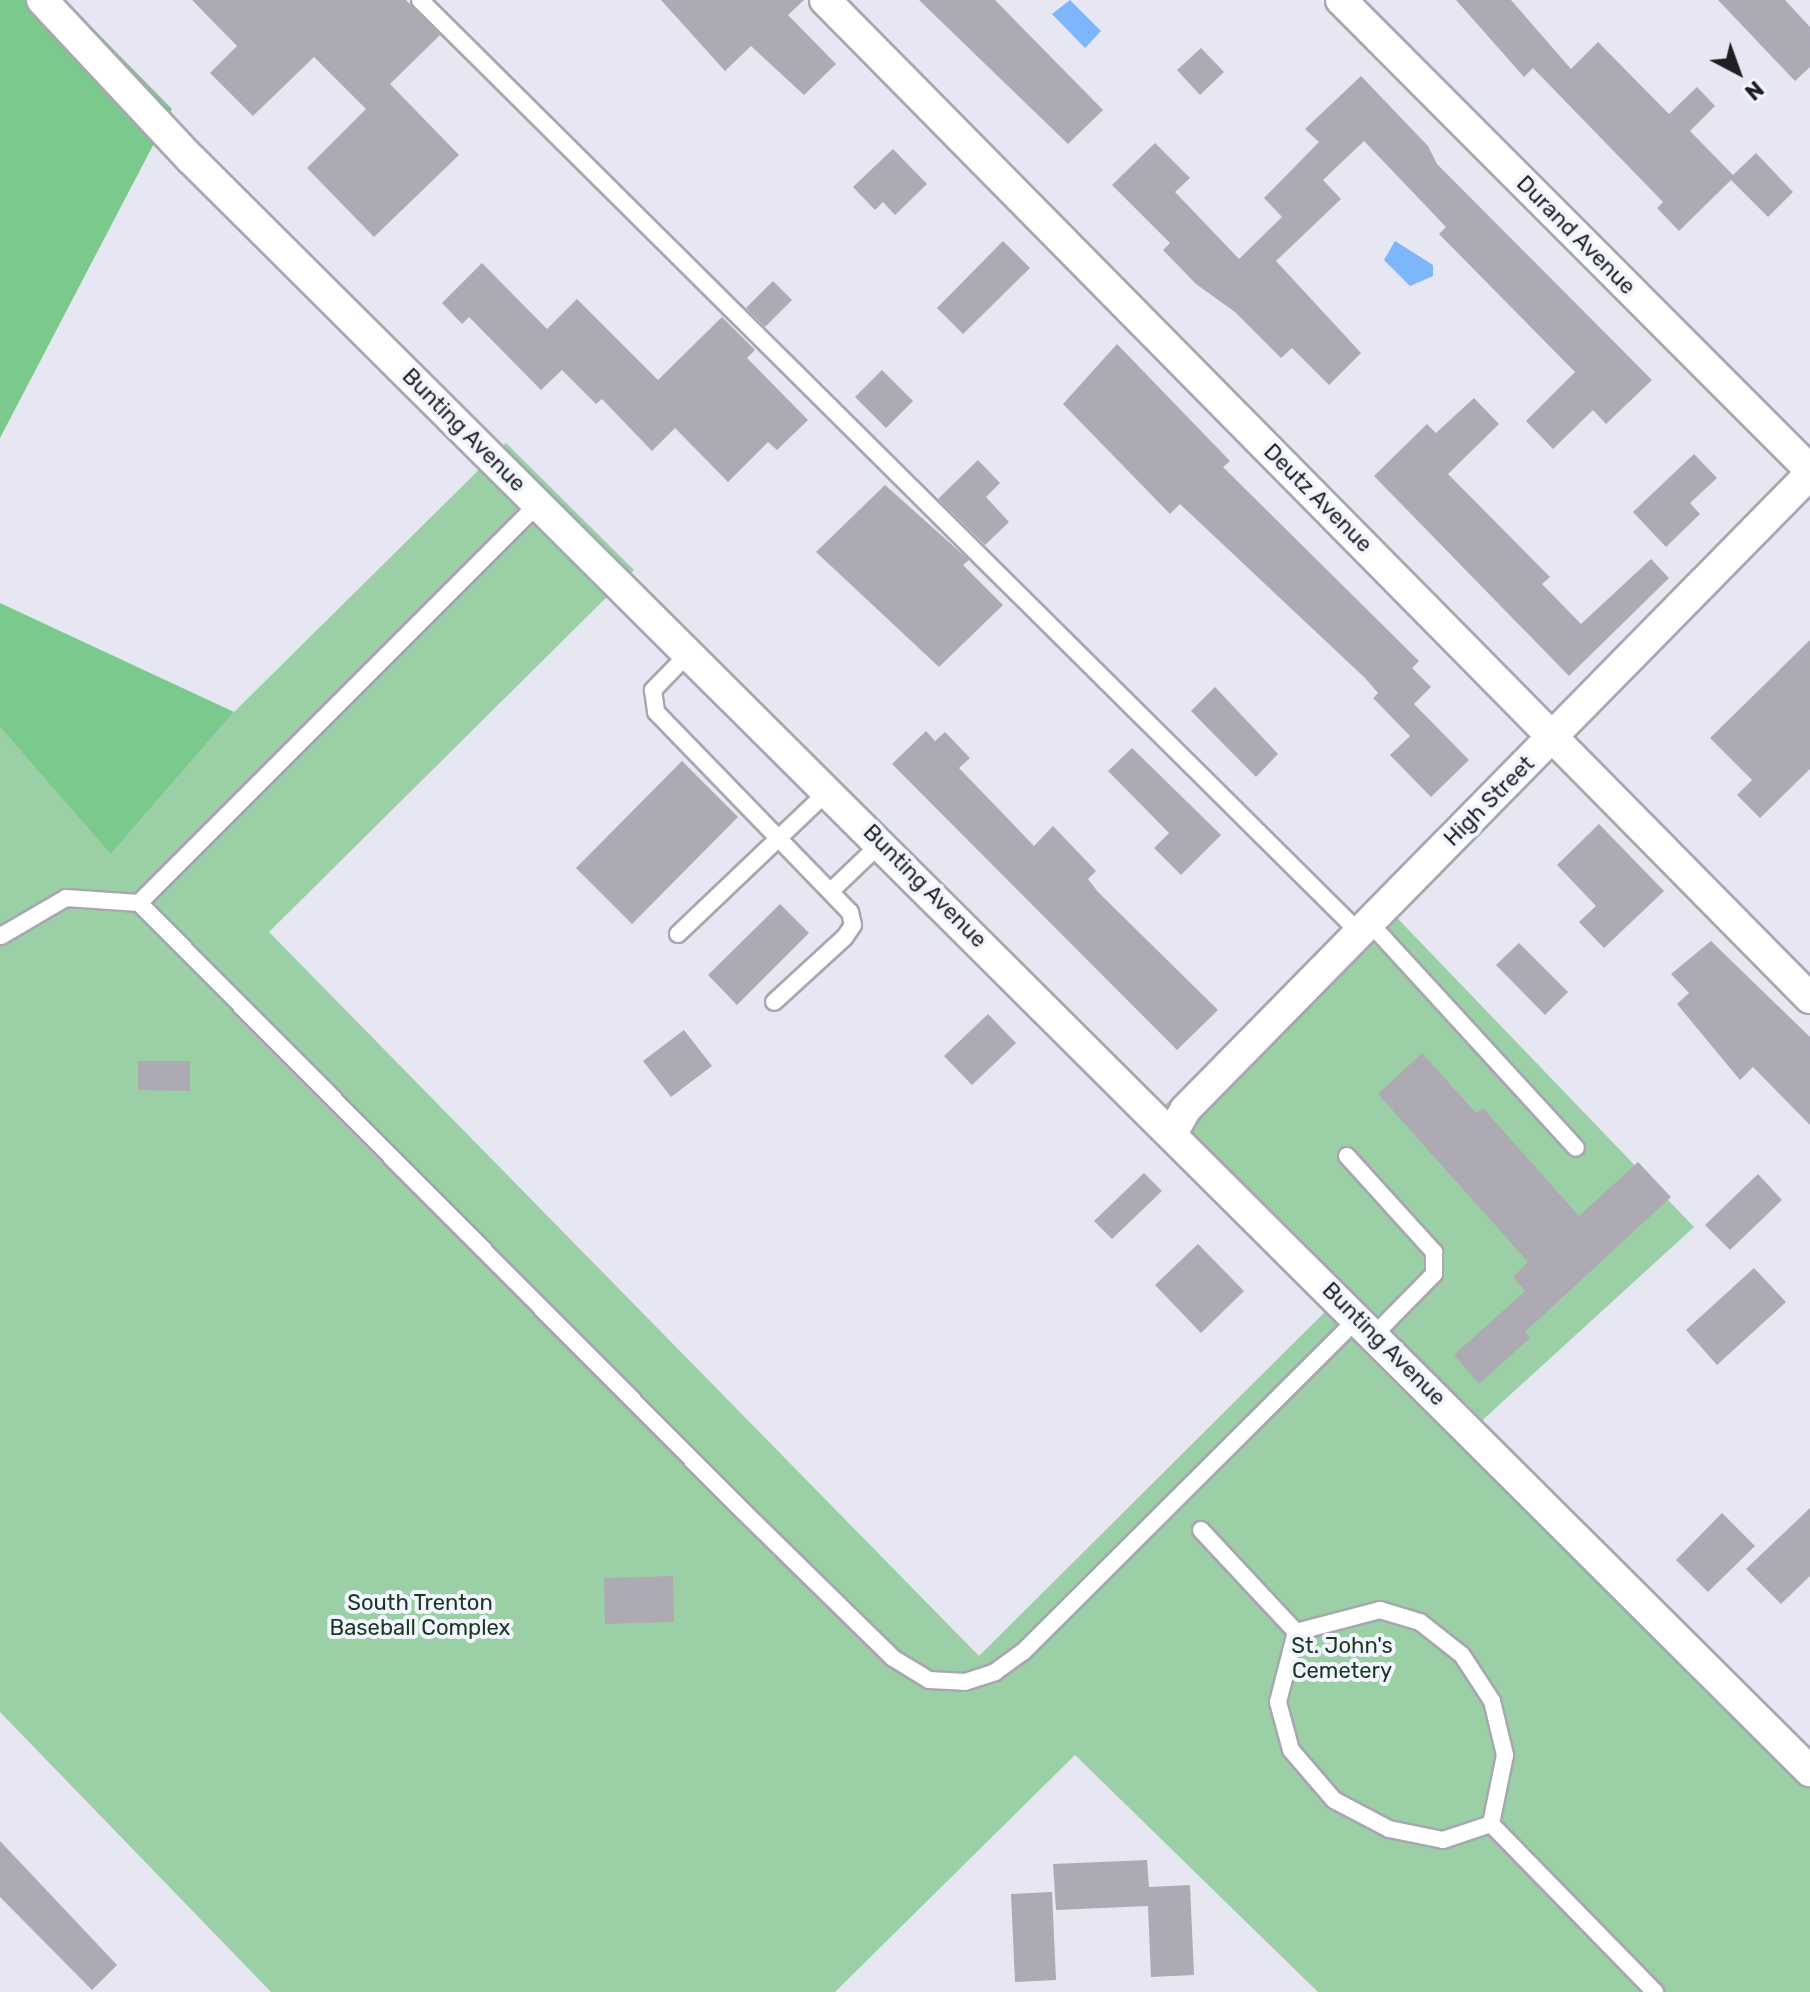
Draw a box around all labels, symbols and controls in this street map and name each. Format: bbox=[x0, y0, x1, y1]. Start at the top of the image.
north arrow bbox=[1698, 32, 1778, 112]
text: N bbox=[1739, 75, 1769, 106]
street label: Durand Avenue bbox=[1511, 170, 1641, 300]
street label: Bunting Avenue bbox=[397, 363, 531, 497]
street label: Deutz Avenue bbox=[1258, 438, 1378, 558]
street label: High Street bbox=[1438, 750, 1540, 852]
street label: Bunting Avenue bbox=[858, 819, 992, 953]
street label: Bunting Avenue bbox=[1317, 1277, 1451, 1411]
park label: South Trenton Baseball Complex bbox=[330, 1589, 510, 1640]
park label: St. John's Cemetery bbox=[1291, 1632, 1393, 1684]

